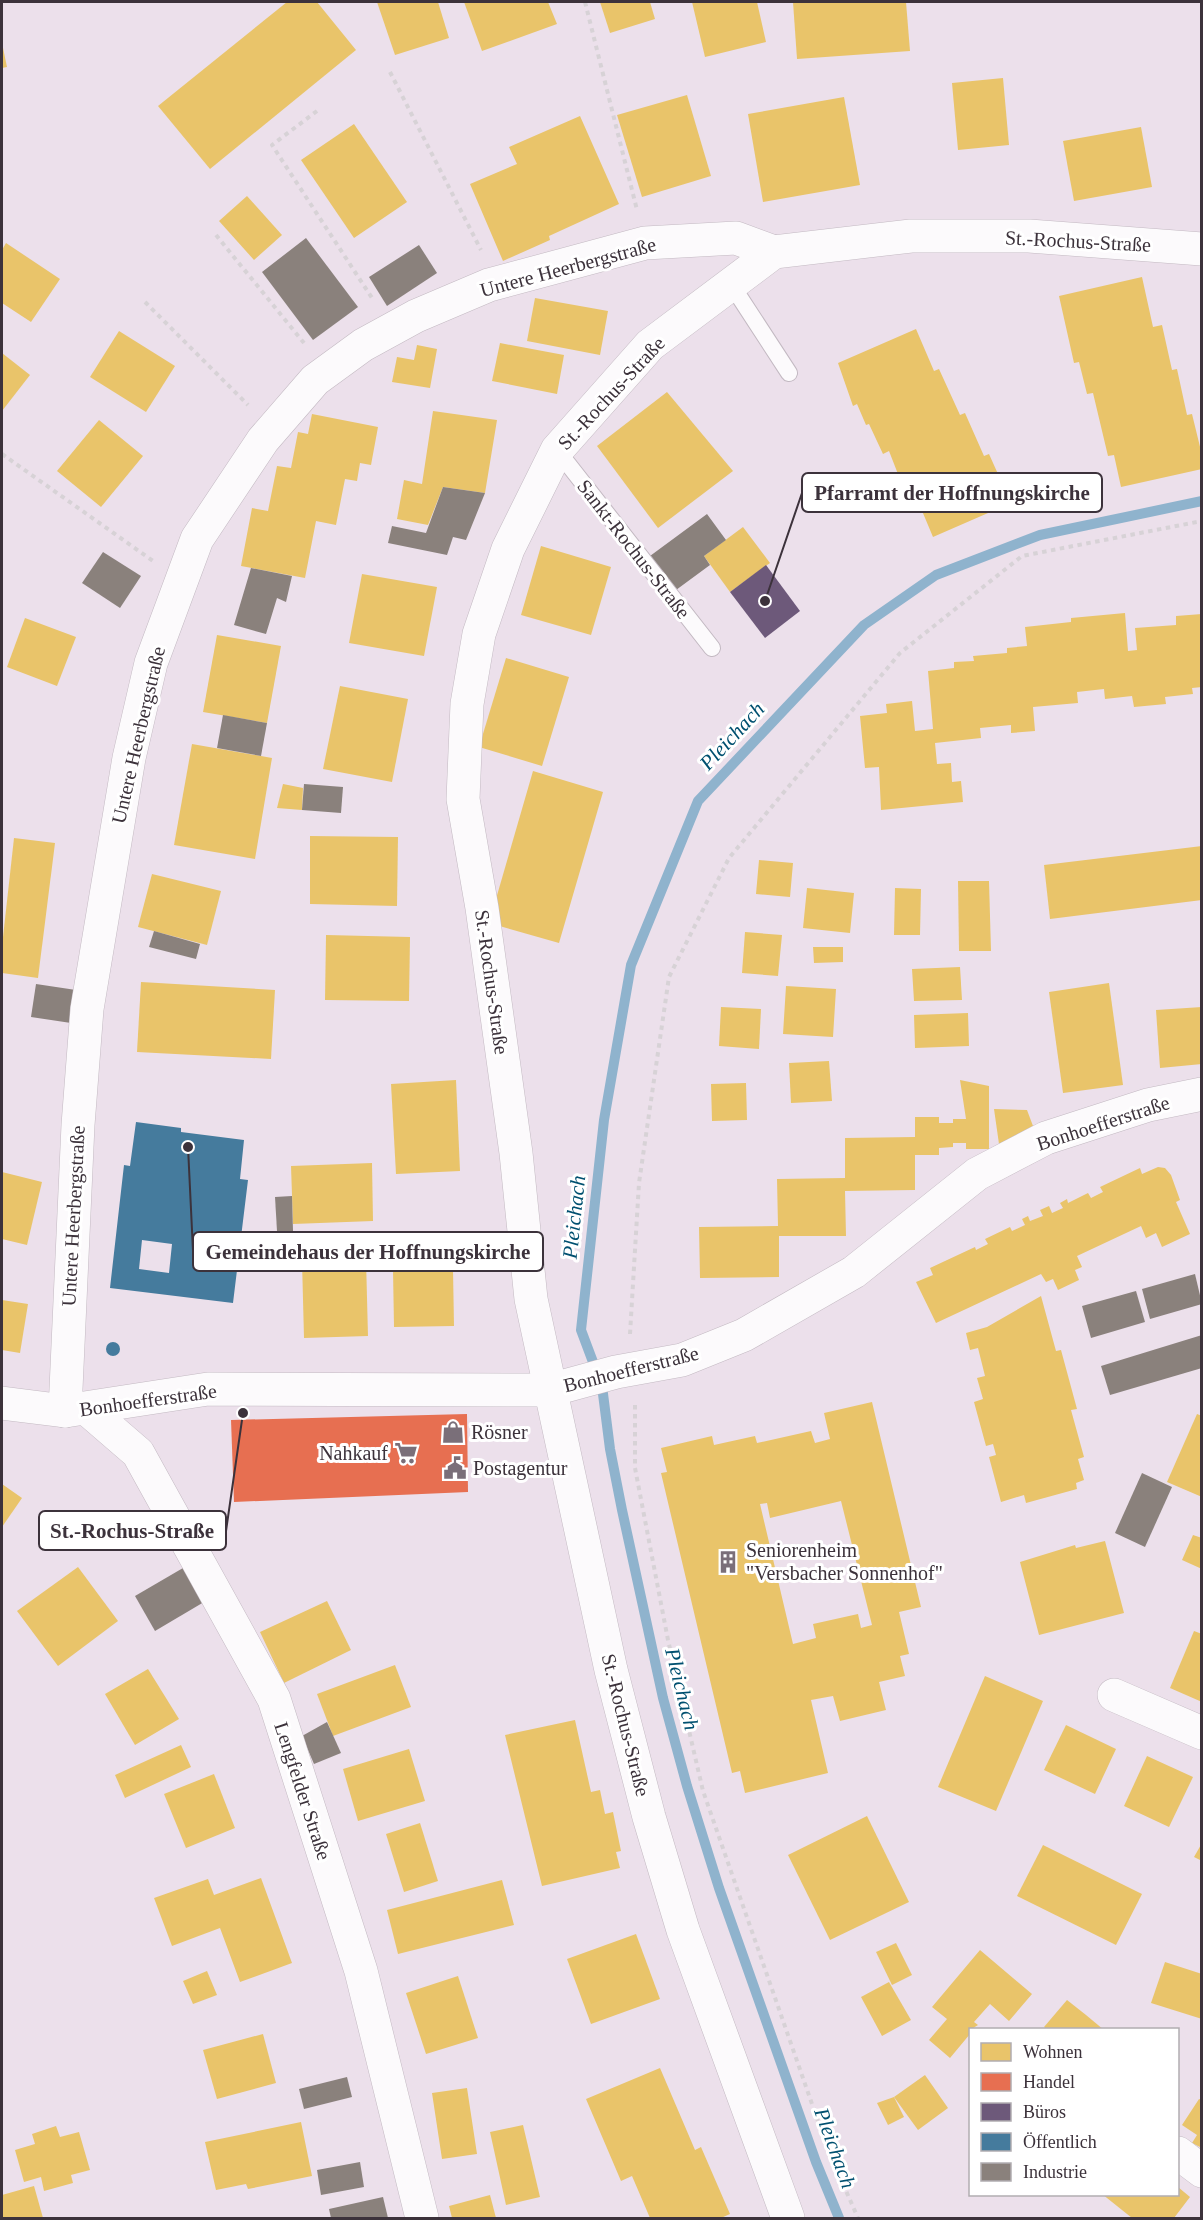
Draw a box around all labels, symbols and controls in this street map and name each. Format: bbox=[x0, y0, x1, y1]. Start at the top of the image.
street label: St.-Rochus-Straße bbox=[1004, 226, 1152, 256]
street label: Untere Heerbergstraße bbox=[478, 233, 659, 302]
street label: St.-Rochus-Straße bbox=[553, 332, 669, 454]
callout: Pfarramt der Hoffnungskirche bbox=[802, 473, 1102, 512]
street label: Sankt-Rochus-Straße bbox=[573, 475, 695, 623]
text: Pfarramt der Hoffnungskirche bbox=[814, 481, 1090, 505]
street label: Untere Heerbergstraße bbox=[107, 644, 170, 826]
water label: Pleichach bbox=[694, 697, 769, 776]
street label: St.-Rochus-Straße bbox=[471, 908, 513, 1056]
street label: Bonhoefferstraße bbox=[1034, 1091, 1172, 1155]
street label: Untere Heerbergstraße bbox=[57, 1125, 90, 1307]
water label: Pleichach bbox=[558, 1174, 590, 1261]
callout: Gemeindehaus der Hoffnungskirche bbox=[193, 1232, 543, 1271]
text: Gemeindehaus der Hoffnungskirche bbox=[206, 1240, 530, 1264]
street label: Bonhoefferstraße bbox=[561, 1342, 701, 1396]
street label: Bonhoefferstraße bbox=[78, 1379, 218, 1421]
shop icon: Rösner bbox=[440, 1419, 466, 1445]
place label: Rösner bbox=[471, 1421, 528, 1443]
supermarket icon: Nahkauf bbox=[393, 1440, 419, 1466]
place label: Nahkauf bbox=[319, 1442, 388, 1464]
public building icon: Postagentur bbox=[442, 1455, 468, 1481]
place label: Postagentur bbox=[473, 1457, 568, 1480]
callout: St.-Rochus-Straße bbox=[39, 1511, 226, 1550]
text: St.-Rochus-Straße bbox=[50, 1519, 214, 1543]
place label: Seniorenheim "Versbacher Sonnenhof" bbox=[746, 1539, 943, 1584]
building icon: Seniorenheim "Versbacher Sonnenhof" bbox=[715, 1549, 741, 1575]
water label: Pleichach bbox=[660, 1644, 704, 1733]
street label: St.-Rochus-Straße bbox=[598, 1651, 654, 1799]
street label: Lengfelder Straße bbox=[269, 1719, 336, 1863]
legend bbox=[969, 2028, 1179, 2196]
text: Wohnen bbox=[1023, 2042, 1083, 2062]
text: Handel bbox=[1023, 2072, 1075, 2092]
text: Büros bbox=[1023, 2102, 1066, 2122]
water label: Pleichach bbox=[809, 2104, 861, 2192]
text: Öffentlich bbox=[1023, 2132, 1097, 2152]
text: Industrie bbox=[1023, 2162, 1087, 2182]

